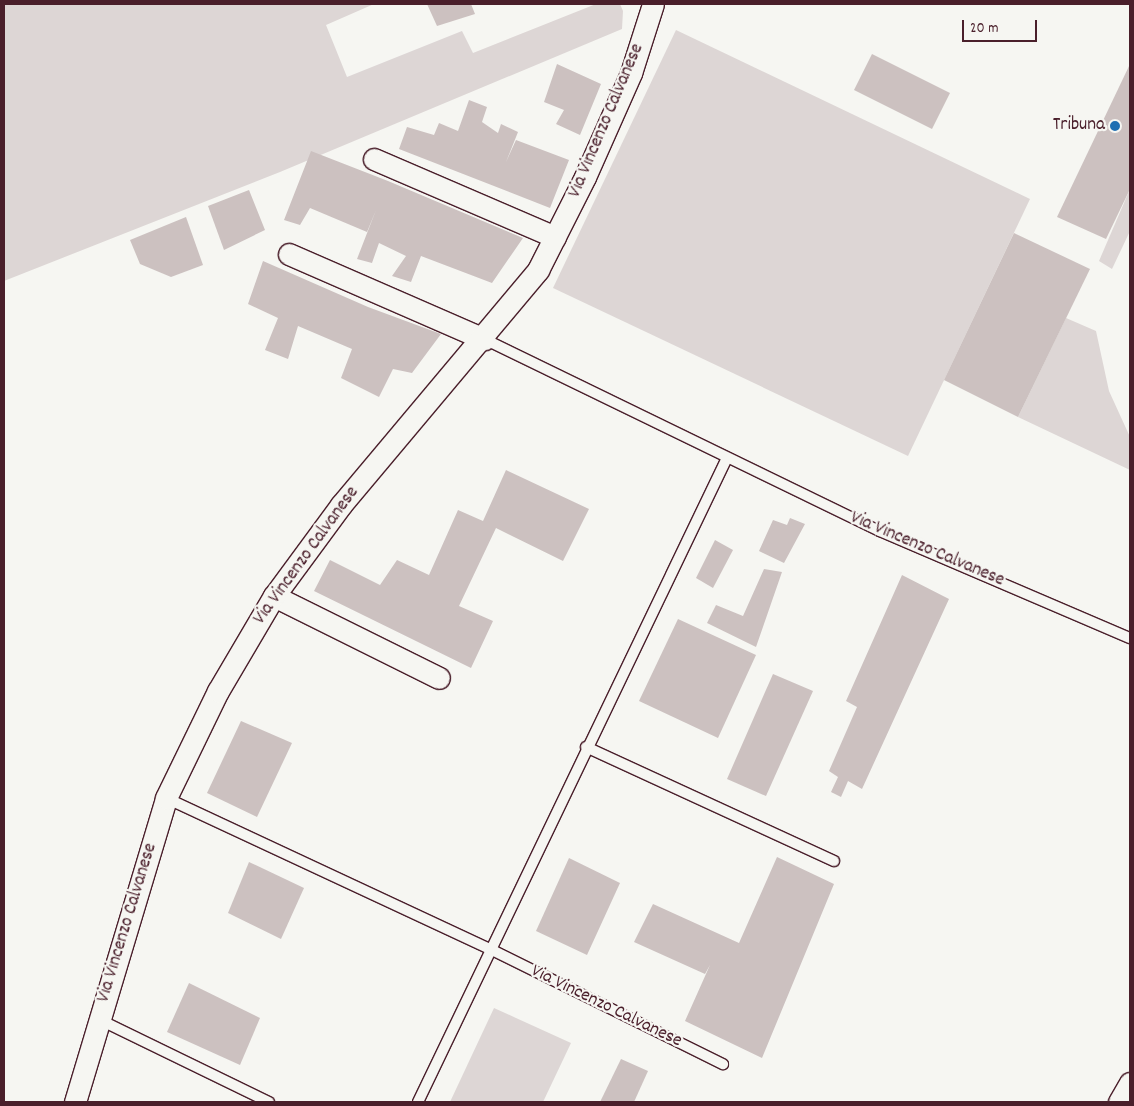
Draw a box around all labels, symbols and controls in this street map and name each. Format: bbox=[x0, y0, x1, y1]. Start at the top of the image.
scale bar bbox=[964, 10, 1039, 42]
text: 20 m bbox=[970, 18, 998, 40]
street label: Via Vincenzo Calvanese bbox=[564, 41, 650, 201]
place label: Tribuna bbox=[1053, 115, 1105, 137]
marker: Tribuna bbox=[1109, 120, 1121, 132]
street label: Via Vincenzo Calvanese bbox=[249, 482, 365, 630]
street label: Via Vincenzo Calvanese bbox=[847, 507, 1007, 593]
street label: Via Vincenzo Calvanese bbox=[93, 841, 163, 1005]
street label: Via Vincenzo Calvanese bbox=[527, 961, 685, 1053]

